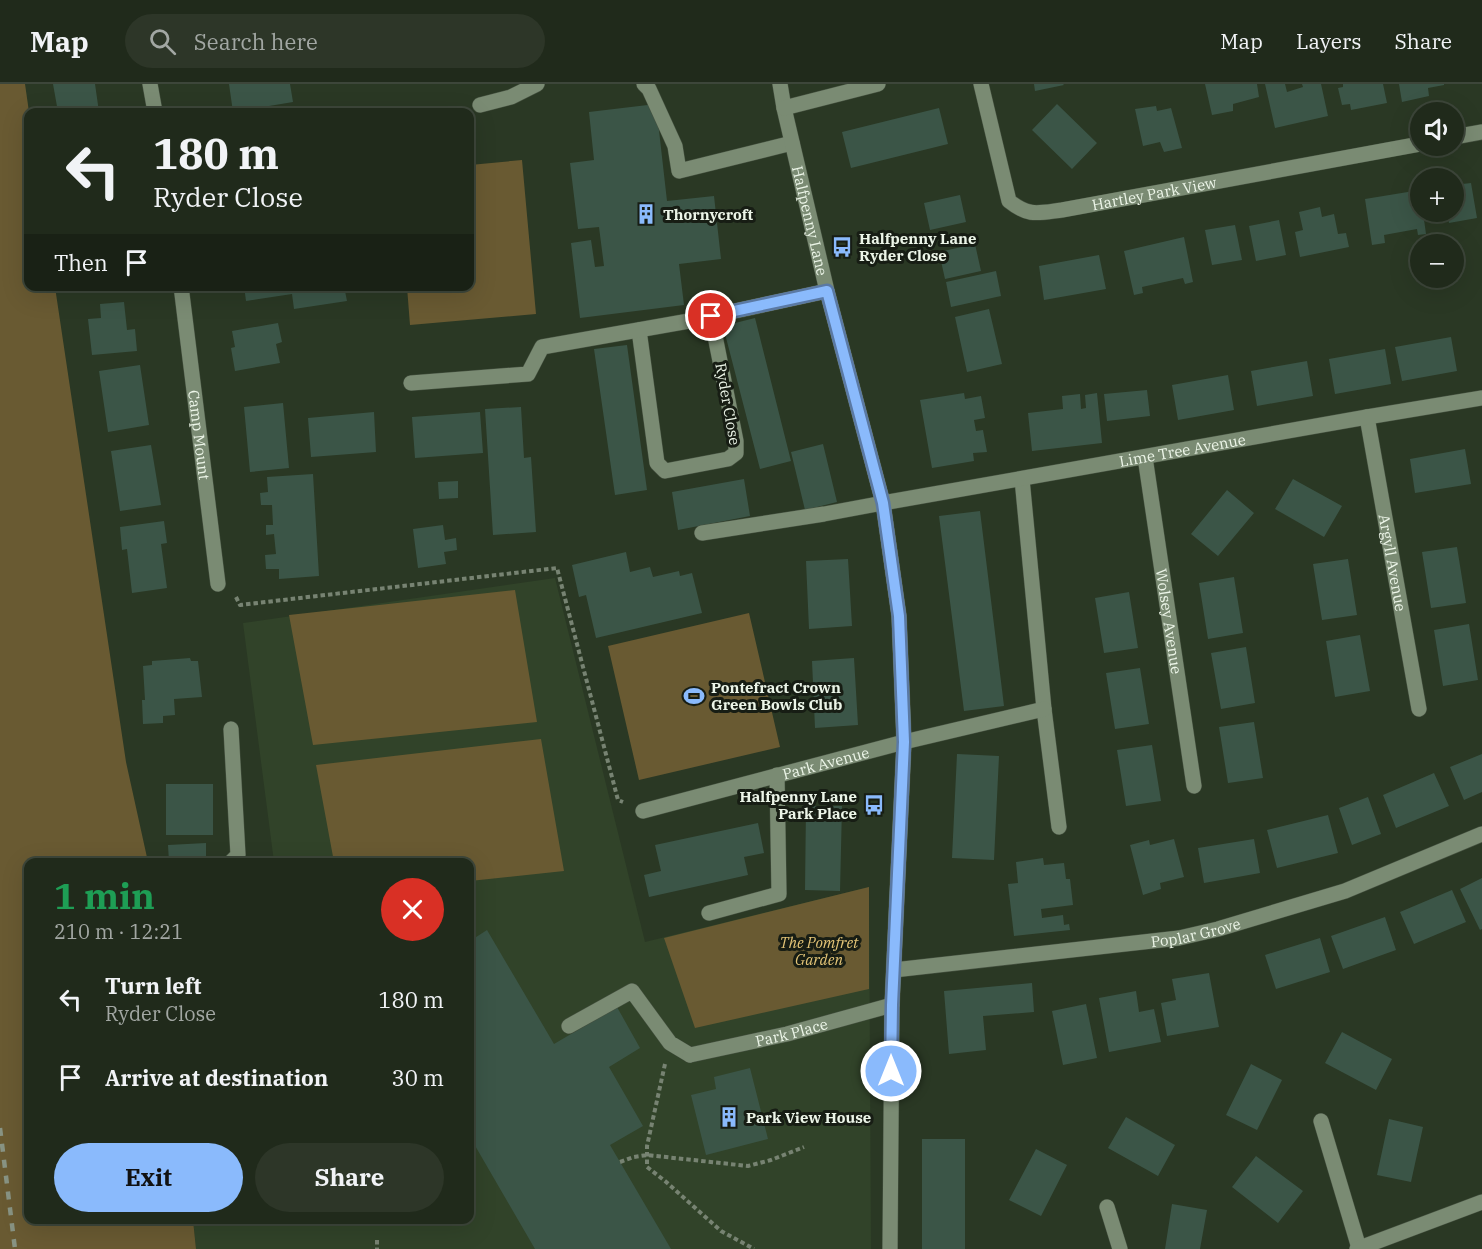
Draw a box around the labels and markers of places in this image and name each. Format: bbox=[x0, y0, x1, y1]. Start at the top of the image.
building icon: Thornycroft bbox=[634, 202, 658, 226]
place label: Thornycroft bbox=[663, 205, 754, 224]
place label: Halfpenny Lane Ryder Close bbox=[859, 229, 976, 265]
bus stop icon: Halfpenny Lane Ryder Close bbox=[830, 235, 854, 259]
pin bbox=[685, 290, 736, 341]
place label: Pontefract Crown Green Bowls Club bbox=[711, 678, 842, 714]
sports icon: Pontefract Crown Green Bowls Club bbox=[682, 684, 706, 708]
place label: Halfpenny Lane Park Place bbox=[740, 787, 857, 823]
bus stop icon: Halfpenny Lane Park Place bbox=[862, 793, 886, 817]
building icon: Park View House bbox=[717, 1105, 741, 1129]
place label: Park View House bbox=[746, 1108, 871, 1127]

